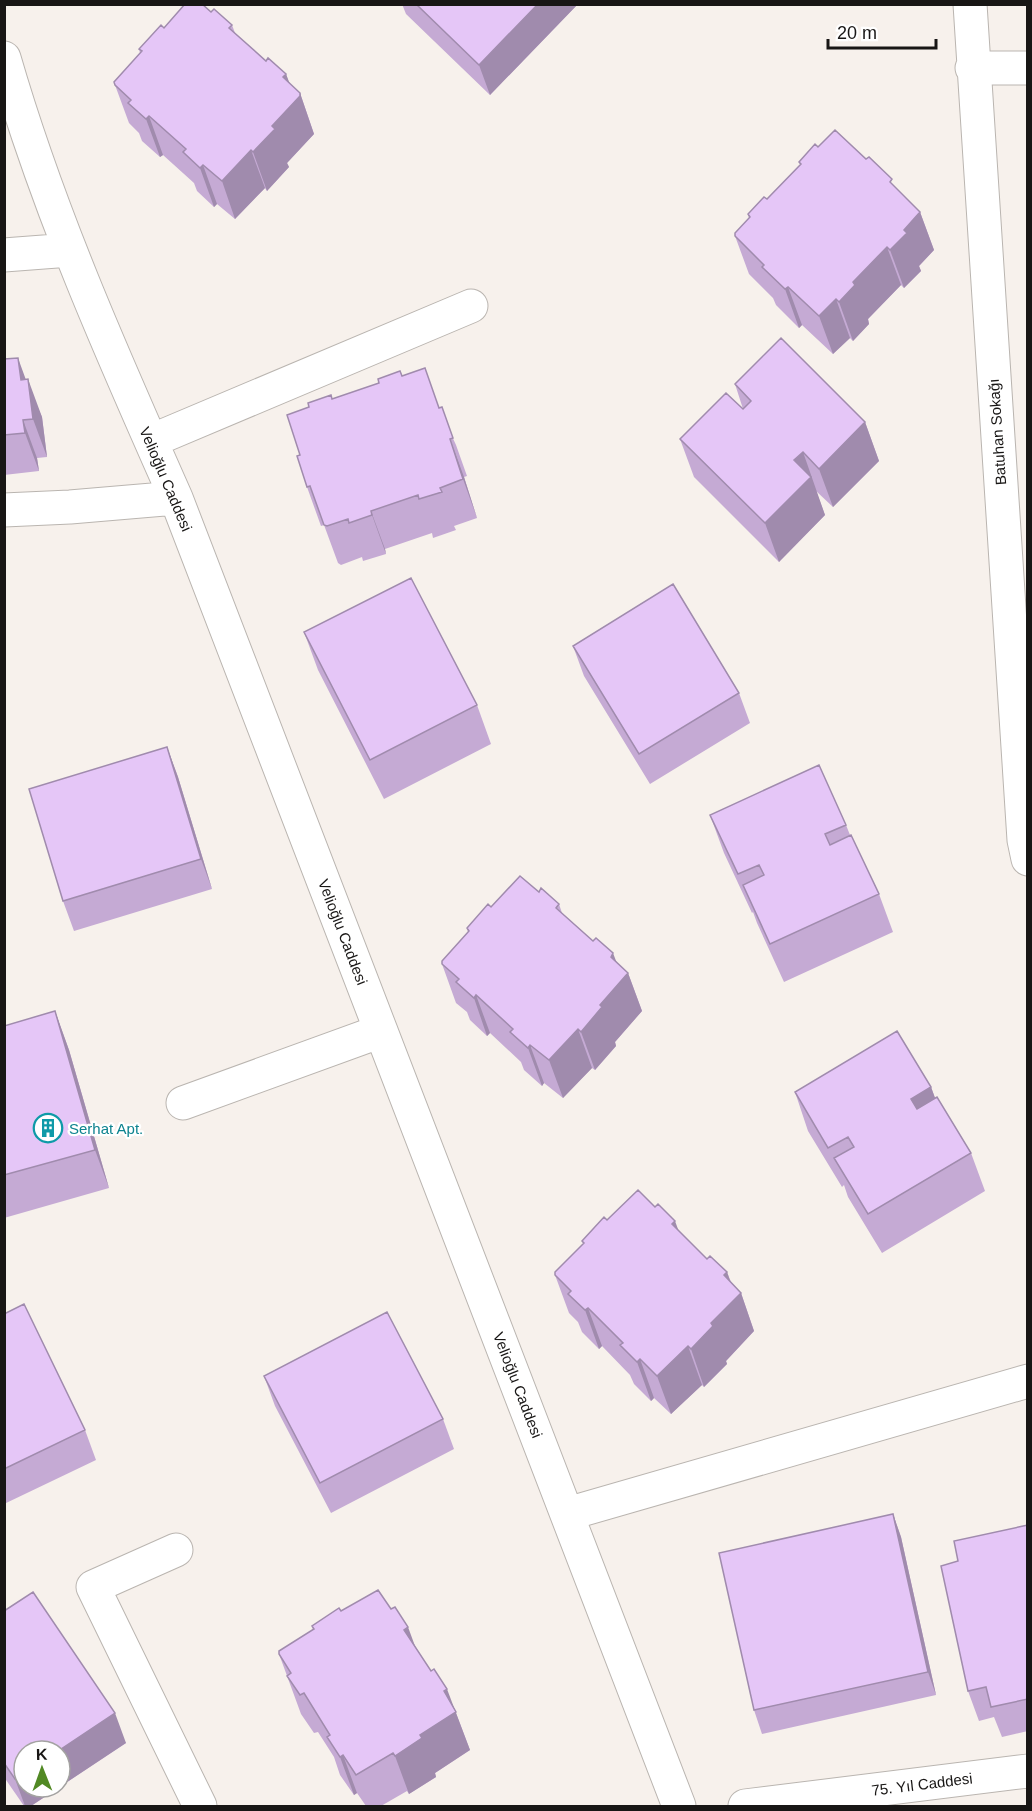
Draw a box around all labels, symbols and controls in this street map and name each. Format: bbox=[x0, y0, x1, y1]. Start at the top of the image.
scale bar bbox=[828, 12, 936, 50]
text: 20 m bbox=[837, 23, 877, 43]
street label: Batuhan Sokağı bbox=[985, 378, 1009, 486]
street label: Velioğlu Caddesi bbox=[136, 424, 196, 534]
street label: Velioğlu Caddesi bbox=[315, 877, 371, 987]
building icon: Serhat Apt. bbox=[32, 1112, 64, 1144]
place label: Serhat Apt. bbox=[69, 1120, 143, 1137]
street label: Velioğlu Caddesi bbox=[490, 1330, 546, 1440]
north arrow bbox=[12, 1739, 72, 1799]
text: K bbox=[36, 1746, 48, 1763]
street label: 75. Yıl Caddesi bbox=[871, 1769, 973, 1799]

